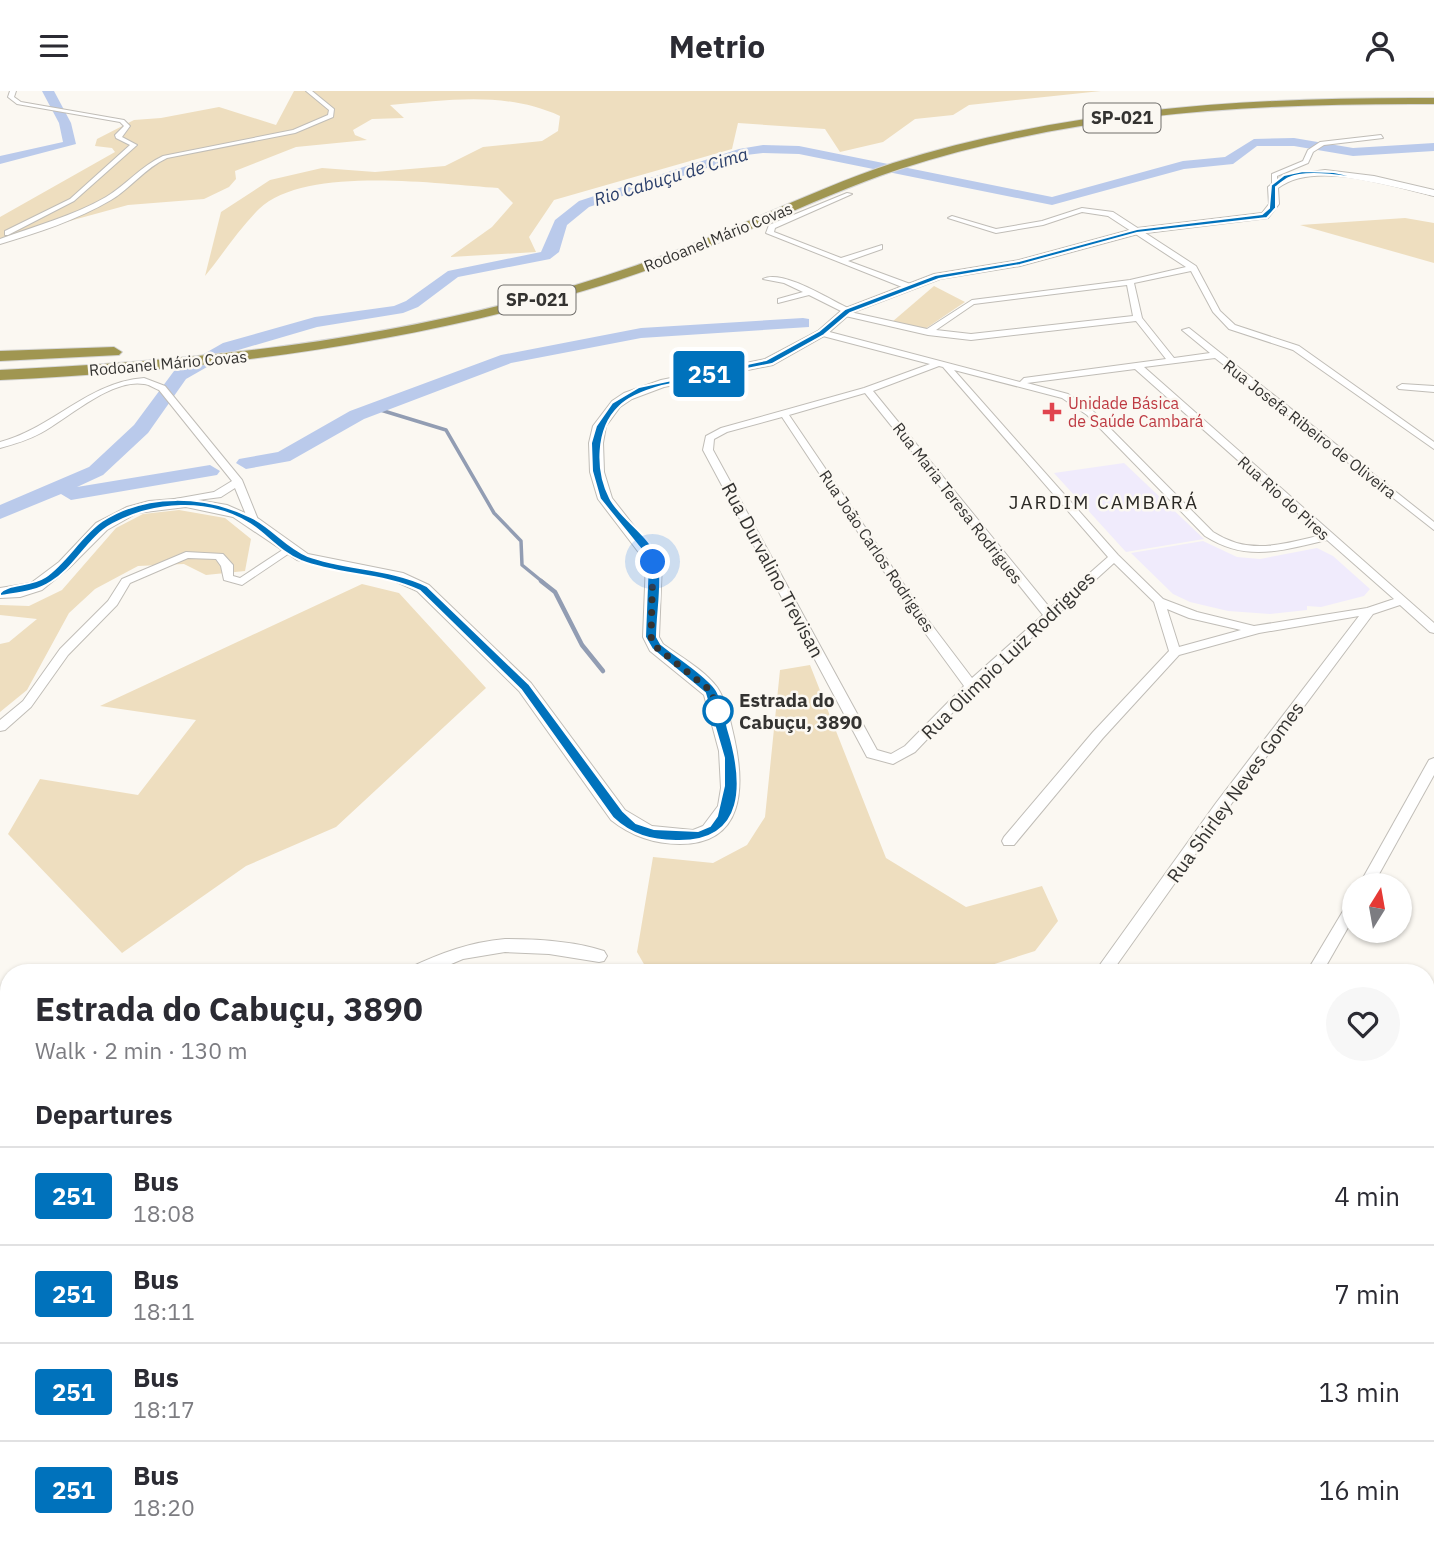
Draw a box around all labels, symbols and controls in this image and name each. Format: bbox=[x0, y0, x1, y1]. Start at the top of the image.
text: Metrio bbox=[669, 25, 765, 67]
icon: menu bbox=[35, 27, 73, 65]
icon: person bbox=[1361, 27, 1399, 65]
road number: SP-021 bbox=[1084, 103, 1160, 133]
water label: Rio Cabuçu de Cima bbox=[591, 142, 751, 211]
street label: Rodoanel Mário Covas bbox=[641, 198, 795, 276]
road number: SP-021 bbox=[498, 285, 576, 315]
street label: Rodoanel Mário Covas bbox=[88, 346, 248, 380]
line badge: 251 bbox=[669, 351, 749, 397]
street label: Rua Josefa Ribeiro de Oliveira bbox=[1219, 355, 1401, 503]
text: 251 bbox=[687, 358, 731, 390]
place label: Unidade Básica de Saúde Cambará bbox=[1068, 393, 1204, 431]
marker: Unidade Básica de Saúde Cambará bbox=[1042, 402, 1062, 422]
street label: Rua Maria Teresa Rodrigues bbox=[889, 418, 1027, 588]
street label: Rua Rio do Pires bbox=[1234, 452, 1334, 544]
street label: Rua João Carlos Rodrigues bbox=[815, 466, 939, 636]
street label: Rua Durvalino Trevisan bbox=[717, 478, 829, 662]
district label: JARDIM CAMBARÁ bbox=[1009, 490, 1199, 514]
your location bbox=[635, 544, 670, 579]
street label: Rua Olimpio Luiz Rodrigues bbox=[916, 566, 1100, 744]
place label: Estrada do Cabuçu, 3890 bbox=[739, 688, 862, 734]
marker: Estrada do Cabuçu, 3890 bbox=[703, 696, 733, 726]
street label: Rua Shirley Neves Gomes bbox=[1161, 697, 1309, 887]
north arrow bbox=[1342, 873, 1412, 943]
map controls bbox=[1342, 873, 1412, 943]
text: Estrada do Cabuçu, 3890 bbox=[35, 987, 423, 1030]
button: heart bbox=[1326, 987, 1400, 1061]
text: Walk · 2 min · 130 m bbox=[35, 1035, 248, 1065]
text: Departures bbox=[35, 1097, 173, 1131]
text: Bus bbox=[133, 1164, 179, 1198]
text: 4 min bbox=[1334, 1179, 1400, 1213]
text: 251 bbox=[52, 1180, 95, 1212]
text: 18:08 bbox=[133, 1198, 195, 1228]
text: Bus bbox=[133, 1262, 179, 1296]
text: 7 min bbox=[1334, 1277, 1400, 1311]
text: 251 bbox=[52, 1278, 95, 1310]
text: 18:11 bbox=[133, 1296, 195, 1326]
text: Bus bbox=[133, 1360, 179, 1394]
text: 13 min bbox=[1319, 1375, 1400, 1409]
text: 251 bbox=[52, 1376, 95, 1408]
text: 18:17 bbox=[133, 1394, 195, 1424]
text: Bus bbox=[133, 1458, 179, 1492]
text: 16 min bbox=[1319, 1473, 1400, 1507]
text: 251 bbox=[52, 1474, 95, 1506]
text: 18:20 bbox=[133, 1492, 195, 1522]

